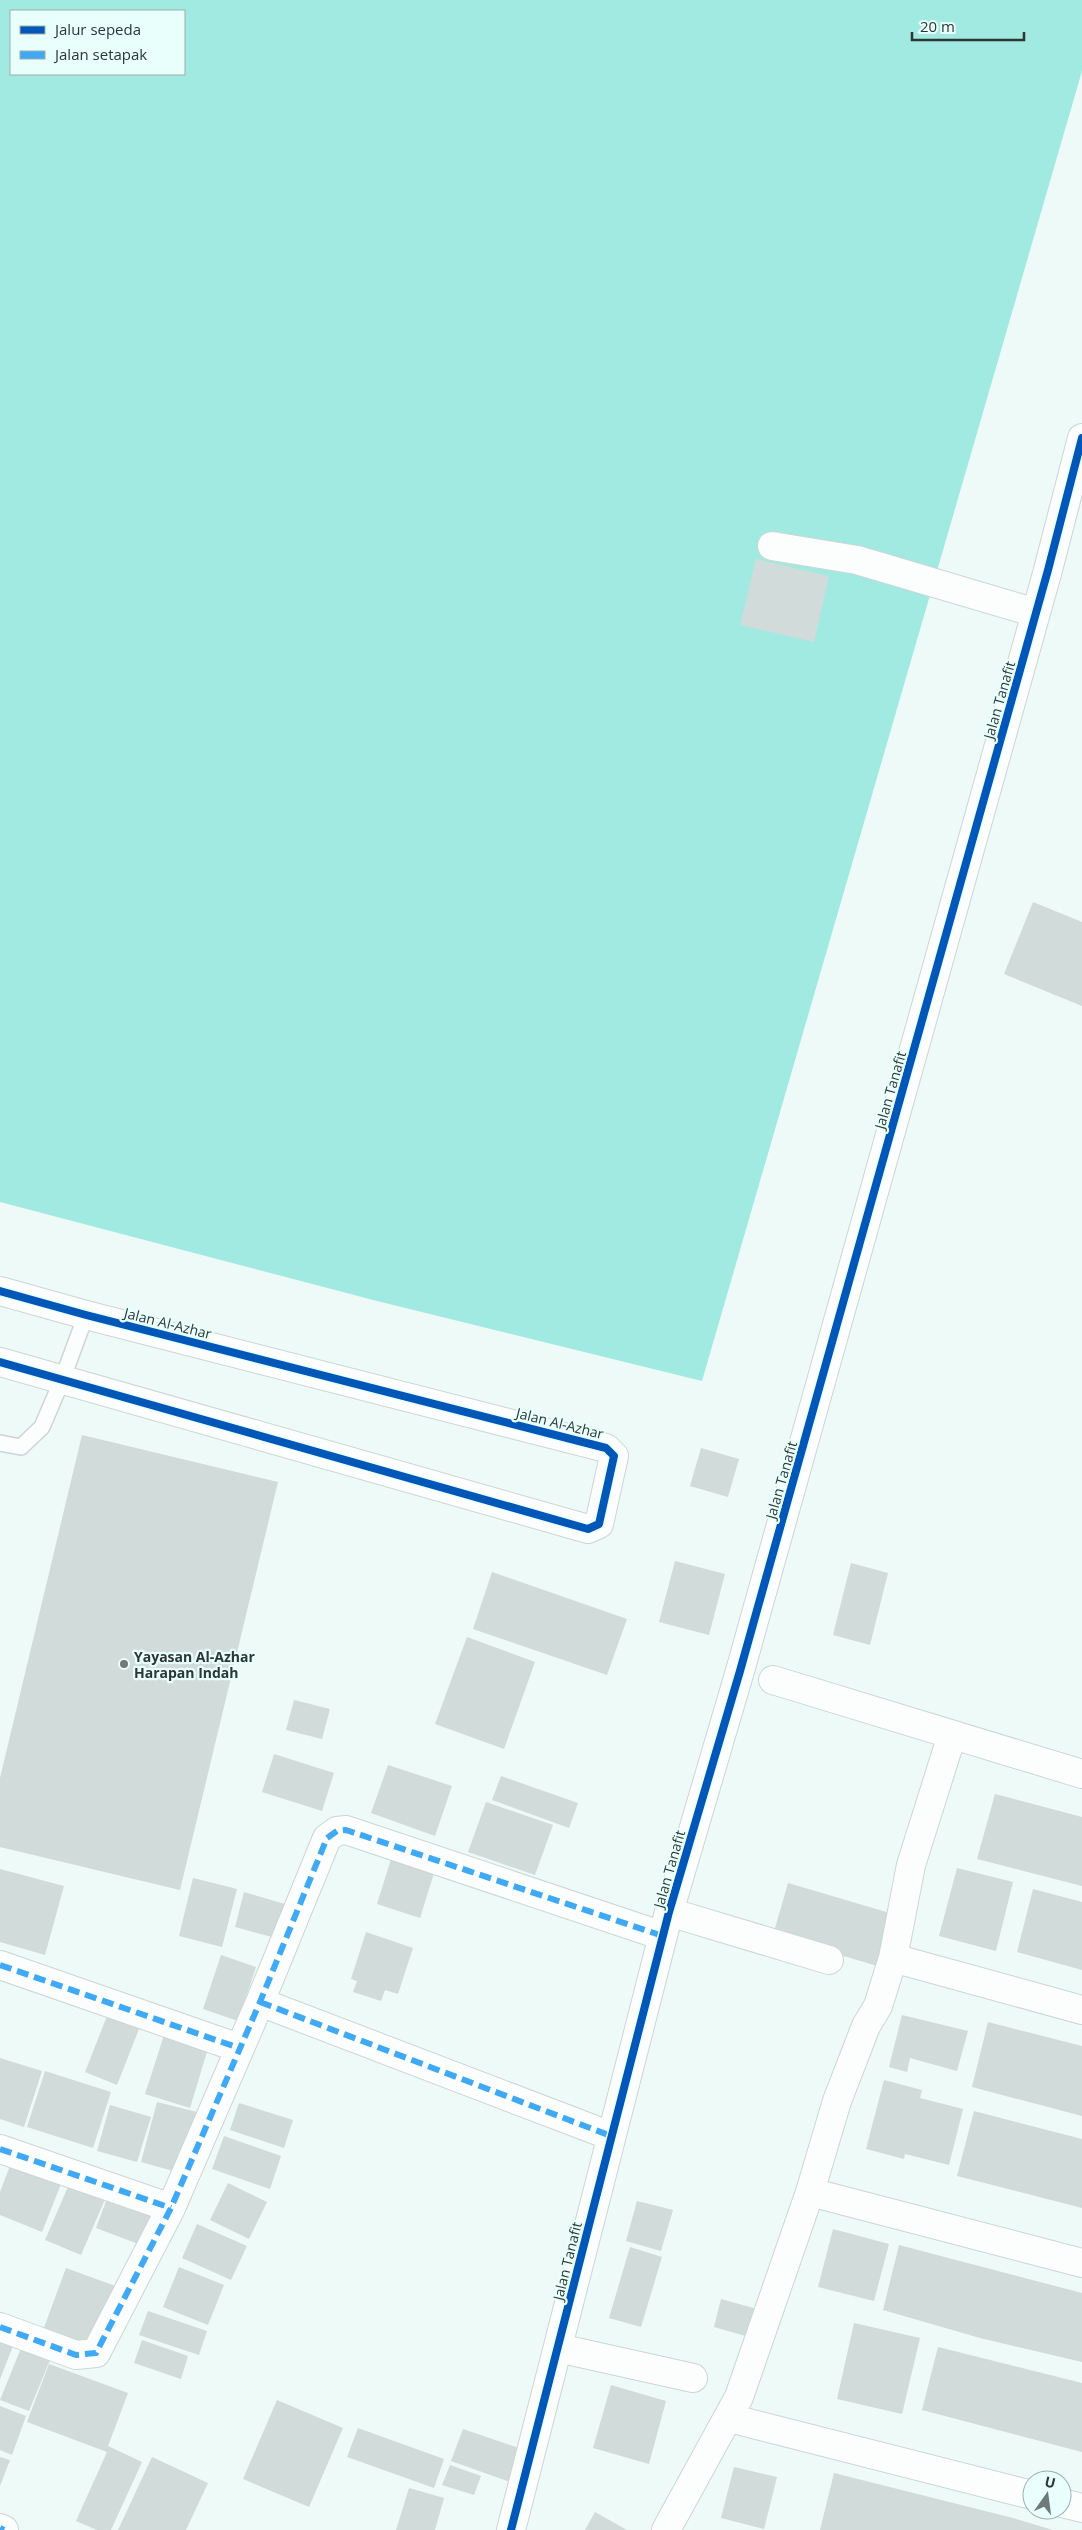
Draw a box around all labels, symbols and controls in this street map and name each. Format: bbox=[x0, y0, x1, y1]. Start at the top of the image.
legend bbox=[10, 10, 185, 75]
scale bar bbox=[912, 10, 1024, 42]
text: 20 m bbox=[920, 16, 955, 36]
text: Jalur sepeda bbox=[53, 19, 141, 39]
text: Jalan setapak bbox=[53, 44, 147, 64]
street label: Jalan Tanafit bbox=[978, 659, 1019, 743]
street label: Jalan Tanafit bbox=[869, 1049, 910, 1133]
street label: Jalan Al-Azhar bbox=[120, 1302, 214, 1343]
street label: Jalan Al-Azhar bbox=[512, 1402, 606, 1443]
street label: Jalan Tanafit bbox=[760, 1439, 801, 1523]
place label: Yayasan Al-Azhar Harapan Indah bbox=[134, 1647, 255, 1682]
marker: Yayasan Al-Azhar Harapan Indah bbox=[118, 1658, 130, 1670]
street label: Jalan Tanafit bbox=[648, 1828, 689, 1912]
street label: Jalan Tanafit bbox=[548, 2220, 586, 2304]
north arrow bbox=[1022, 2470, 1072, 2520]
text: U bbox=[1043, 2471, 1058, 2492]

